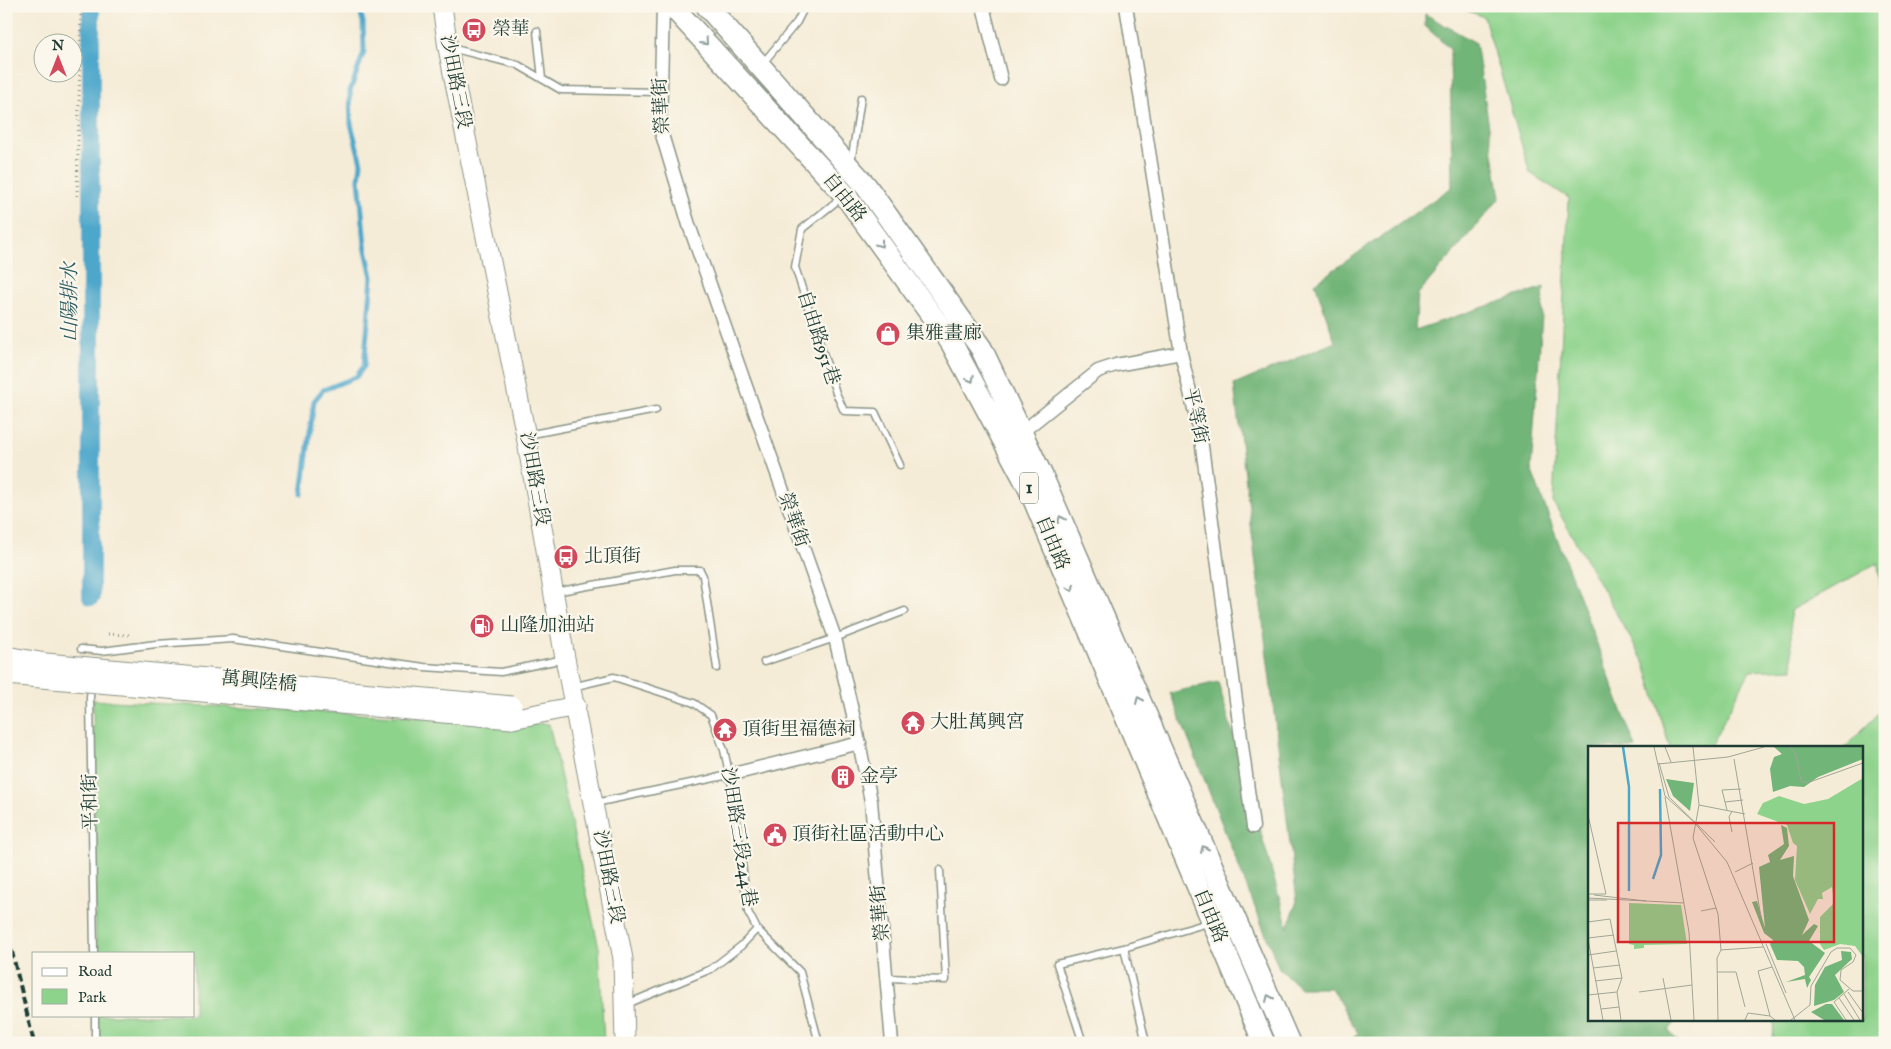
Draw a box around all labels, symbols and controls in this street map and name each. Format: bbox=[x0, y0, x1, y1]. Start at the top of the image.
bus stop icon: 榮華 bbox=[461, 17, 487, 43]
place label: 榮華 bbox=[492, 18, 530, 42]
north arrow bbox=[32, 32, 82, 82]
street label: 沙田路三段 bbox=[434, 33, 476, 131]
text: N bbox=[51, 37, 64, 55]
one-way arrow bbox=[699, 37, 708, 46]
street label: 榮華街 bbox=[649, 77, 675, 135]
street label: 自由路 bbox=[817, 168, 871, 228]
one-way arrow bbox=[874, 238, 883, 248]
water label: 山陽排水 bbox=[58, 260, 83, 342]
street label: 自由路951巷 bbox=[791, 288, 845, 388]
shop icon: 集雅畫廊 bbox=[875, 321, 901, 347]
place label: 集雅畫廊 bbox=[906, 322, 982, 346]
one-way arrow bbox=[964, 374, 974, 383]
street label: 平等街 bbox=[1177, 386, 1213, 446]
street label: 沙田路三段 bbox=[514, 430, 554, 528]
road number: 1 bbox=[1020, 472, 1038, 503]
street label: 榮華街 bbox=[772, 489, 814, 551]
street label: 自由路 bbox=[1030, 512, 1074, 574]
one-way arrow bbox=[1056, 515, 1067, 524]
bus stop icon: 北頂街 bbox=[553, 544, 579, 570]
place label: 北頂街 bbox=[584, 545, 641, 569]
one-way arrow bbox=[1064, 583, 1075, 592]
fuel station icon: 山隆加油站 bbox=[469, 613, 495, 639]
place label: 山隆加油站 bbox=[500, 614, 595, 638]
street label: 萬興陸橋 bbox=[220, 667, 298, 697]
one-way arrow bbox=[1135, 696, 1146, 705]
temple icon: 大肚萬興宮 bbox=[900, 710, 926, 736]
place label: 大肚萬興宮 bbox=[930, 711, 1025, 735]
temple icon: 頂街里福德祠 bbox=[712, 717, 738, 743]
place label: 頂街里福德祠 bbox=[742, 718, 856, 742]
inset map bbox=[1588, 746, 1864, 1022]
building icon: 金亭 bbox=[830, 764, 856, 790]
street label: 沙田路三段244巷 bbox=[715, 765, 761, 909]
place label: 金亭 bbox=[860, 765, 898, 789]
street label: 平和街 bbox=[79, 773, 103, 831]
public building icon: 頂街社區活動中心 bbox=[762, 822, 788, 848]
place label: 頂街社區活動中心 bbox=[792, 823, 944, 847]
street label: 沙田路三段 bbox=[587, 828, 629, 926]
one-way arrow bbox=[1200, 845, 1211, 854]
street label: 榮華街 bbox=[867, 884, 895, 942]
street label: 自由路 bbox=[1188, 885, 1232, 947]
legend bbox=[32, 952, 195, 1016]
text: Road bbox=[78, 962, 113, 981]
text: Park bbox=[78, 988, 108, 1007]
one-way arrow bbox=[1265, 994, 1276, 1003]

